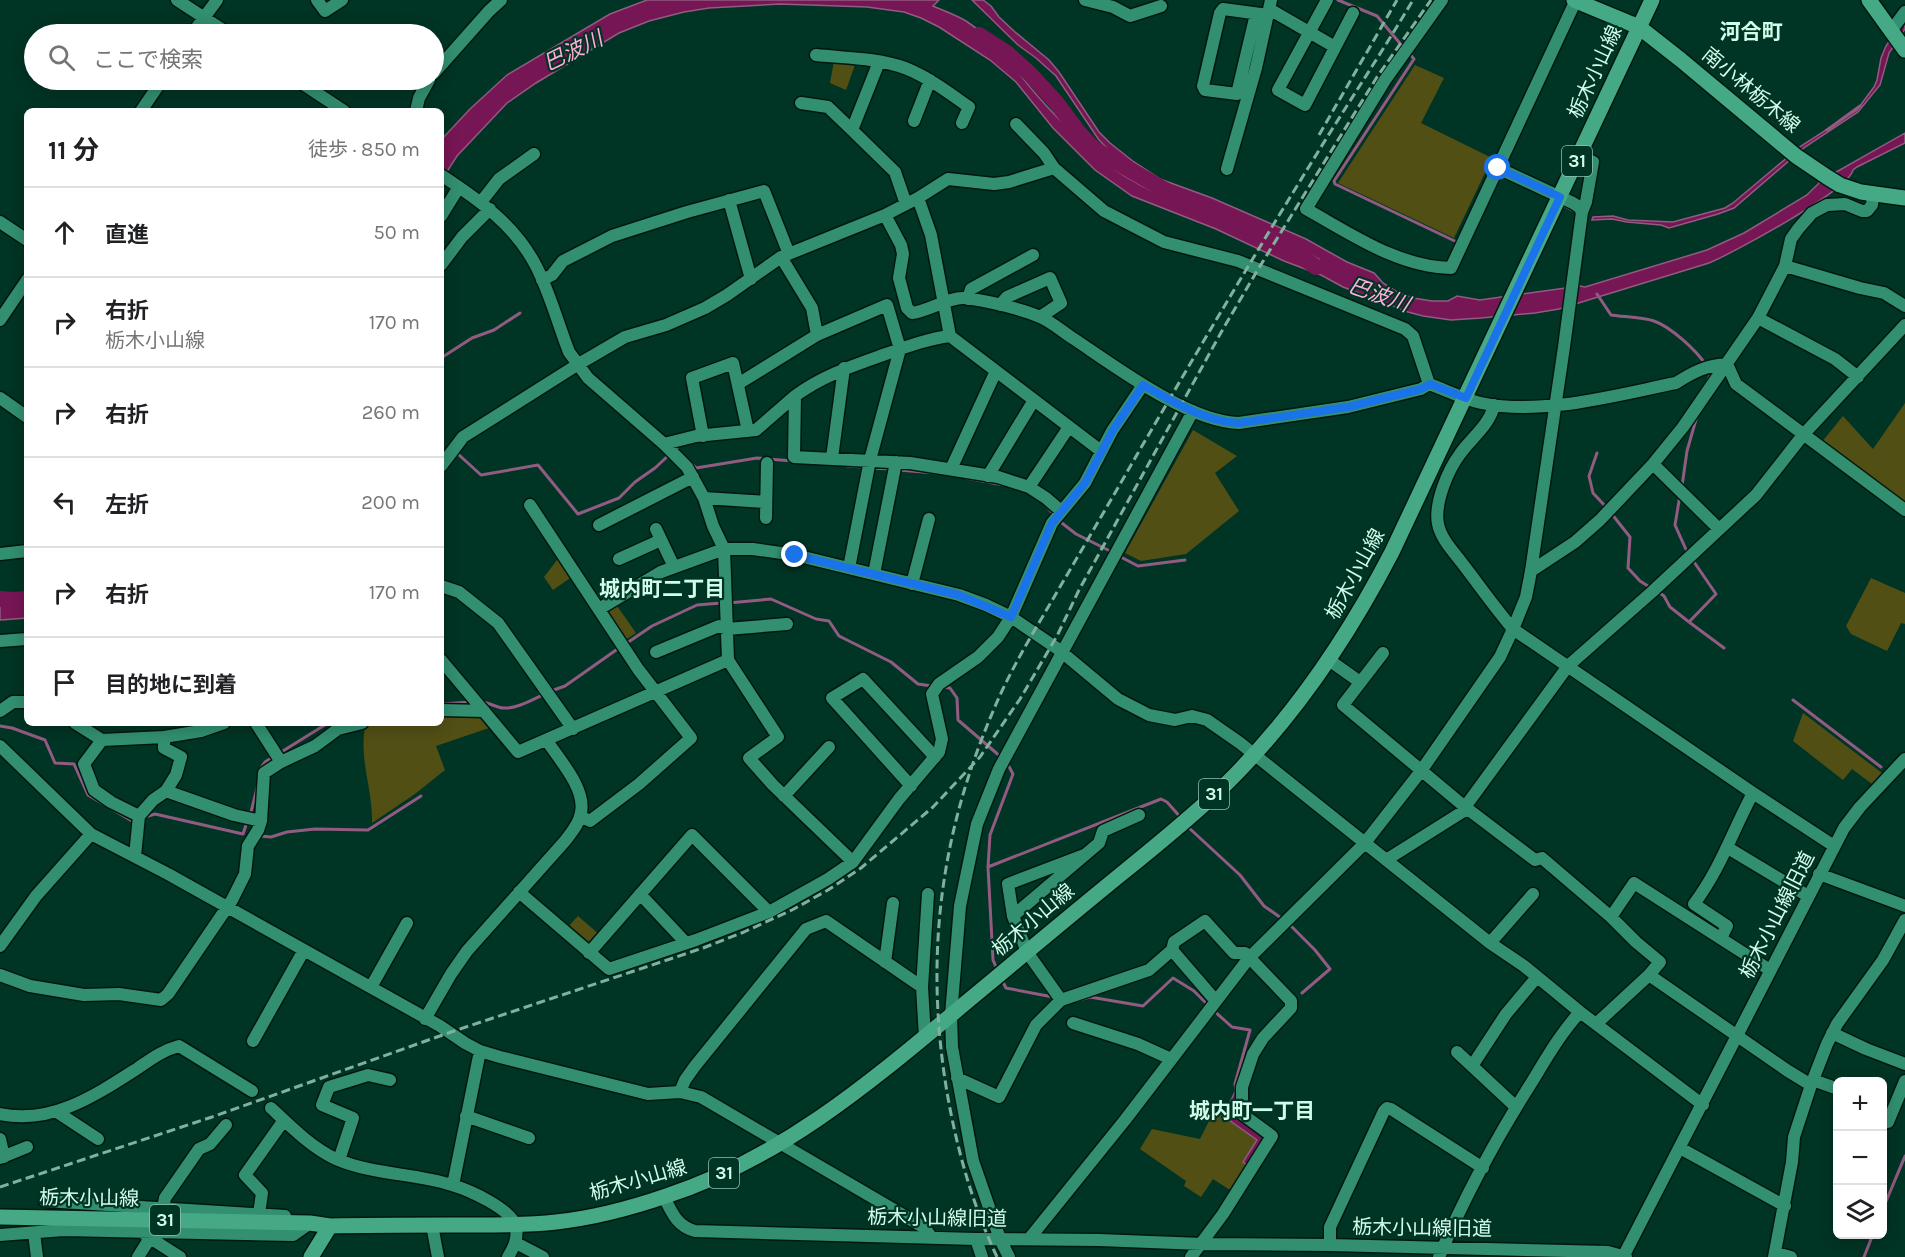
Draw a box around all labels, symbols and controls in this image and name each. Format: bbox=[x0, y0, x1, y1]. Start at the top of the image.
district label: 河合町 bbox=[1720, 20, 1783, 44]
street label: 栃木小山線 bbox=[1563, 22, 1627, 122]
search box bbox=[24, 24, 444, 90]
water label: 巴波川 bbox=[539, 26, 608, 76]
icon: search bbox=[45, 41, 78, 74]
street label: 南小林栃木線 bbox=[1698, 43, 1804, 137]
text: ここで検索 bbox=[93, 47, 203, 73]
text: 11 分 bbox=[48, 135, 99, 166]
text: 徒歩 · 850 m bbox=[308, 138, 420, 161]
road number: 31 bbox=[1562, 146, 1592, 176]
route start bbox=[1484, 154, 1510, 180]
icon: ahead bbox=[48, 216, 81, 249]
text: 50 m bbox=[373, 221, 420, 244]
text: 直進 bbox=[105, 222, 149, 248]
water label: 巴波川 bbox=[1345, 273, 1415, 317]
text: 右折 bbox=[105, 298, 149, 324]
icon: right bbox=[48, 306, 81, 339]
text: 170 m bbox=[369, 311, 420, 334]
text: 栃木小山線 bbox=[105, 329, 205, 352]
icon: right bbox=[48, 396, 81, 429]
text: 260 m bbox=[362, 401, 420, 424]
text: 右折 bbox=[105, 402, 149, 428]
icon: left bbox=[48, 486, 81, 519]
text: 200 m bbox=[361, 491, 420, 514]
text: 左折 bbox=[105, 492, 149, 518]
street label: 栃木小山線 bbox=[1321, 525, 1389, 623]
route end bbox=[781, 541, 807, 567]
icon: right bbox=[48, 576, 81, 609]
district label: 城内町二丁目 bbox=[599, 577, 725, 601]
text: 170 m bbox=[369, 581, 420, 604]
text: 右折 bbox=[105, 582, 149, 608]
icon: arrive bbox=[48, 666, 81, 699]
text: 目的地に到着 bbox=[105, 672, 237, 698]
road number: 31 bbox=[1199, 779, 1229, 809]
street label: 栃木小山線旧道 bbox=[1735, 847, 1819, 983]
street label: 栃木小山線 bbox=[987, 879, 1079, 961]
map controls bbox=[1833, 1077, 1887, 1239]
button: + bbox=[1833, 1077, 1887, 1131]
district label: 城内町一丁目 bbox=[1189, 1099, 1315, 1123]
button: − bbox=[1833, 1131, 1887, 1185]
street label: 栃木小山線 bbox=[587, 1155, 689, 1205]
road number: 31 bbox=[709, 1158, 739, 1188]
button: layers bbox=[1833, 1185, 1887, 1239]
street label: 栃木小山線 bbox=[39, 1186, 139, 1210]
road number: 31 bbox=[150, 1205, 180, 1235]
street label: 栃木小山線旧道 bbox=[867, 1205, 1007, 1231]
street label: 栃木小山線旧道 bbox=[1352, 1215, 1492, 1241]

